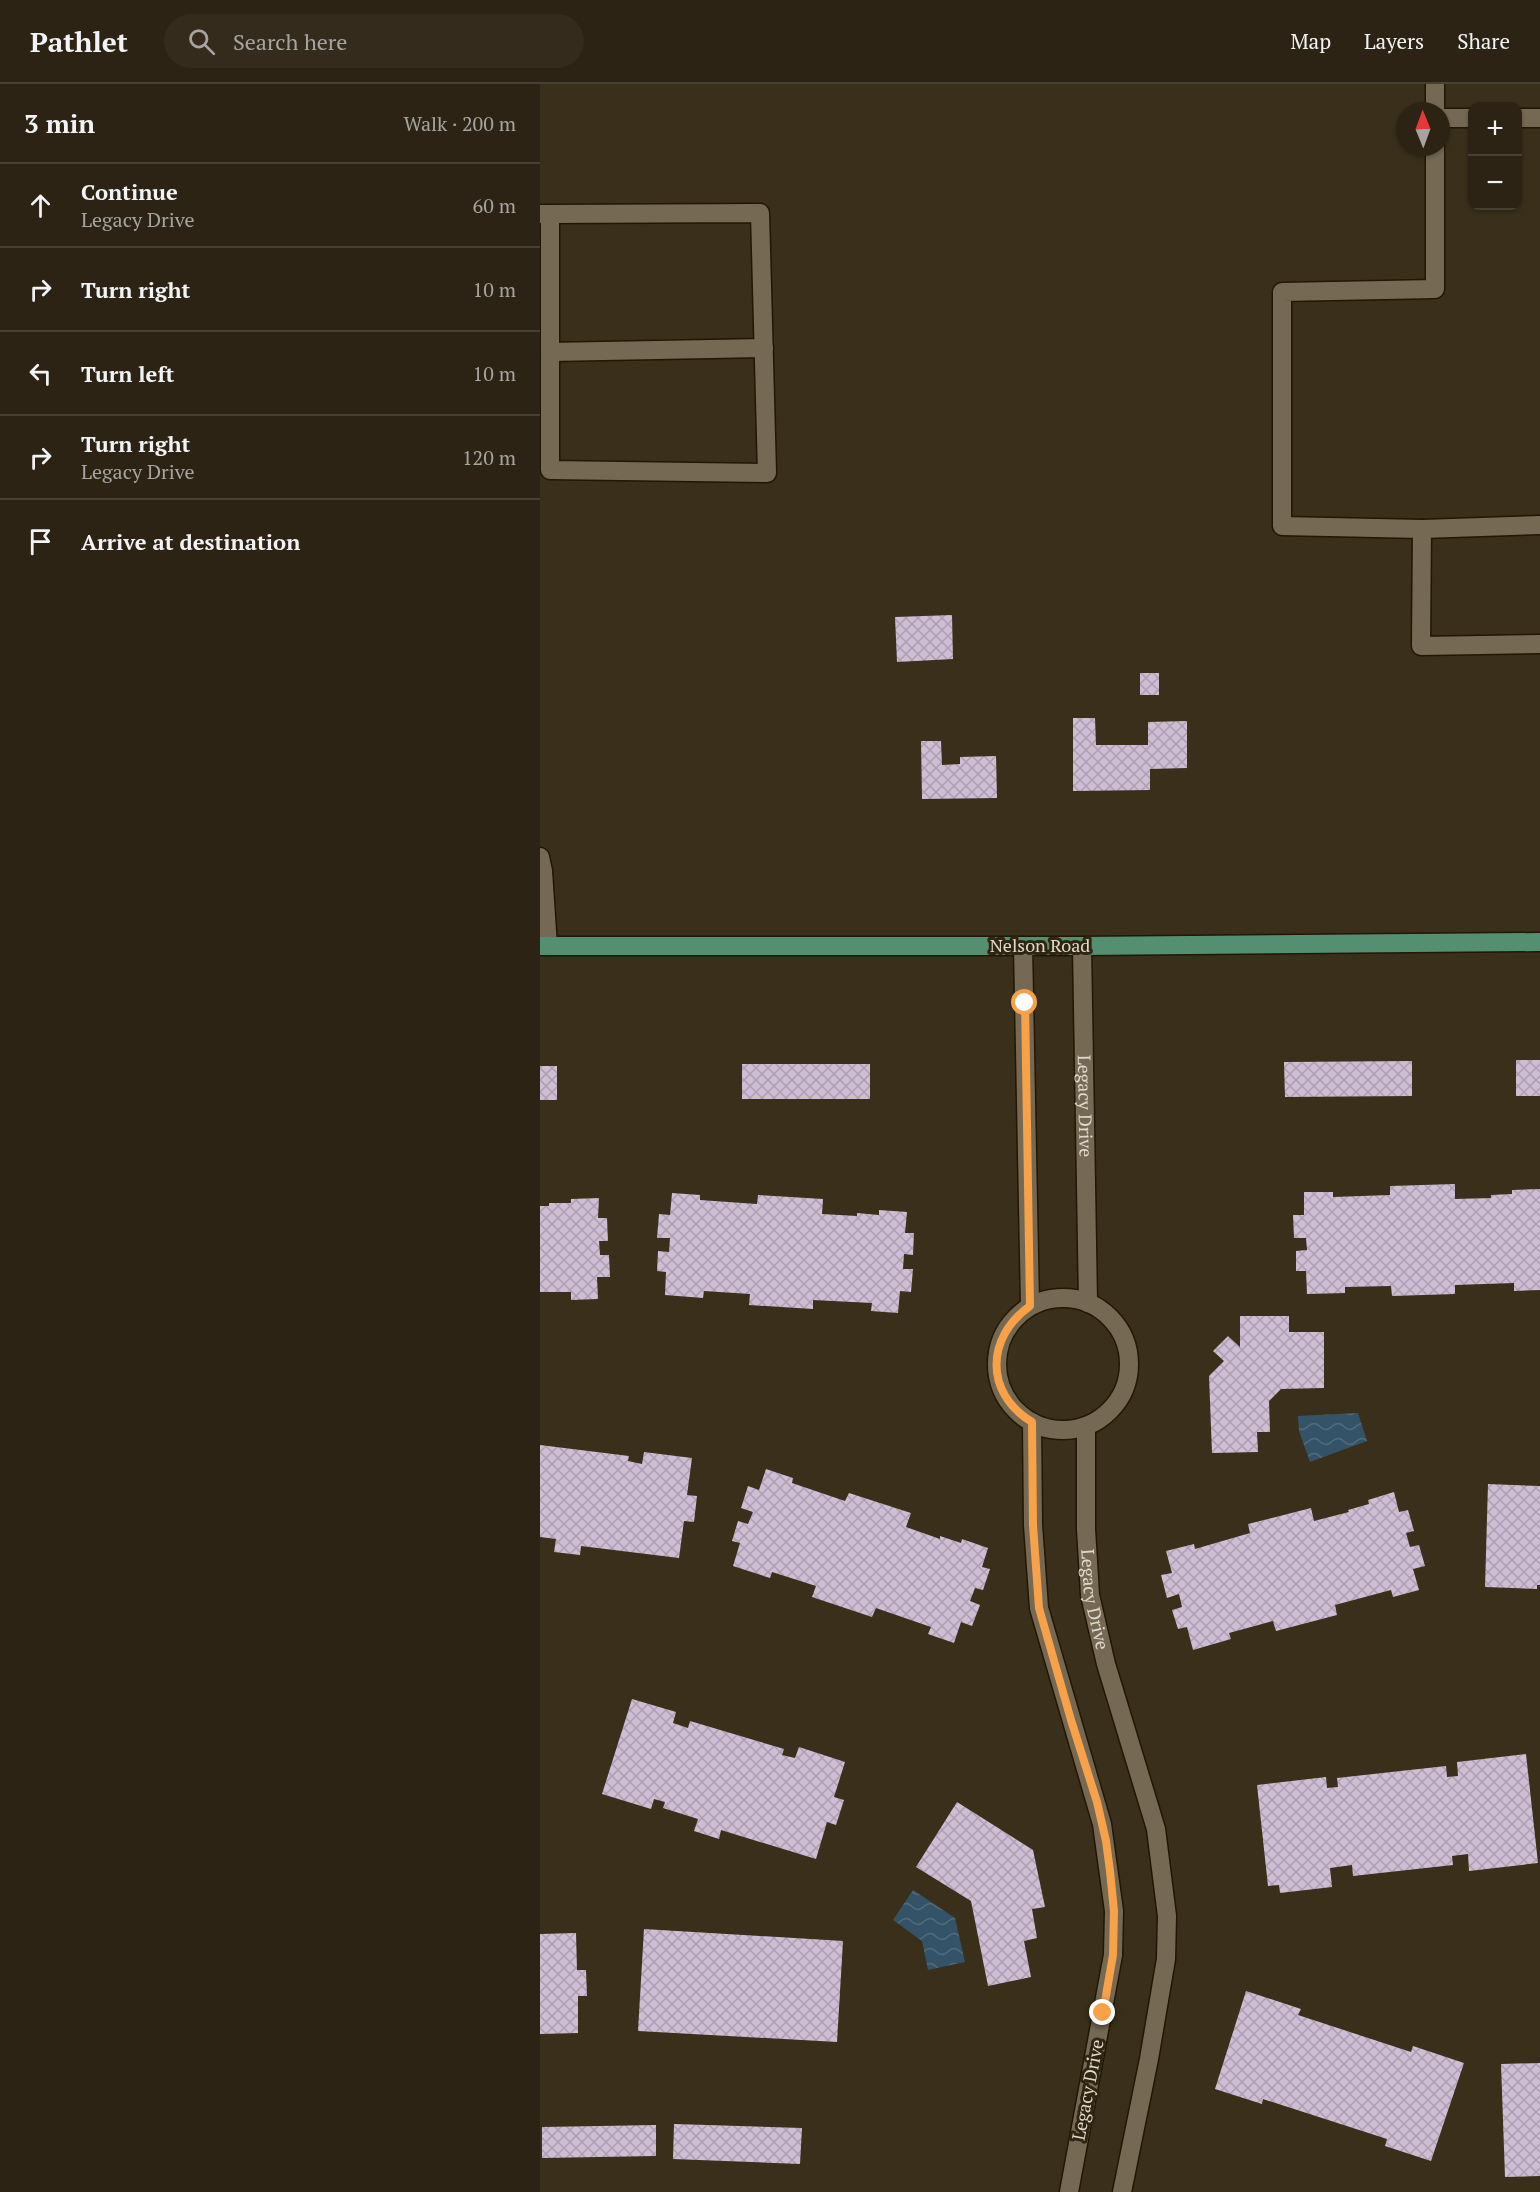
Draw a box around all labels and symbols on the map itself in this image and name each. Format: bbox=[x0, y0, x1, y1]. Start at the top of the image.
north arrow bbox=[1396, 102, 1450, 156]
street label: Nelson Road bbox=[990, 933, 1090, 957]
route start bbox=[1011, 989, 1037, 1015]
street label: Legacy Drive bbox=[1073, 1055, 1099, 1157]
street label: Legacy Drive bbox=[1076, 1548, 1115, 1652]
route end bbox=[1089, 1999, 1115, 2025]
street label: Legacy Drive bbox=[1065, 2037, 1109, 2142]

